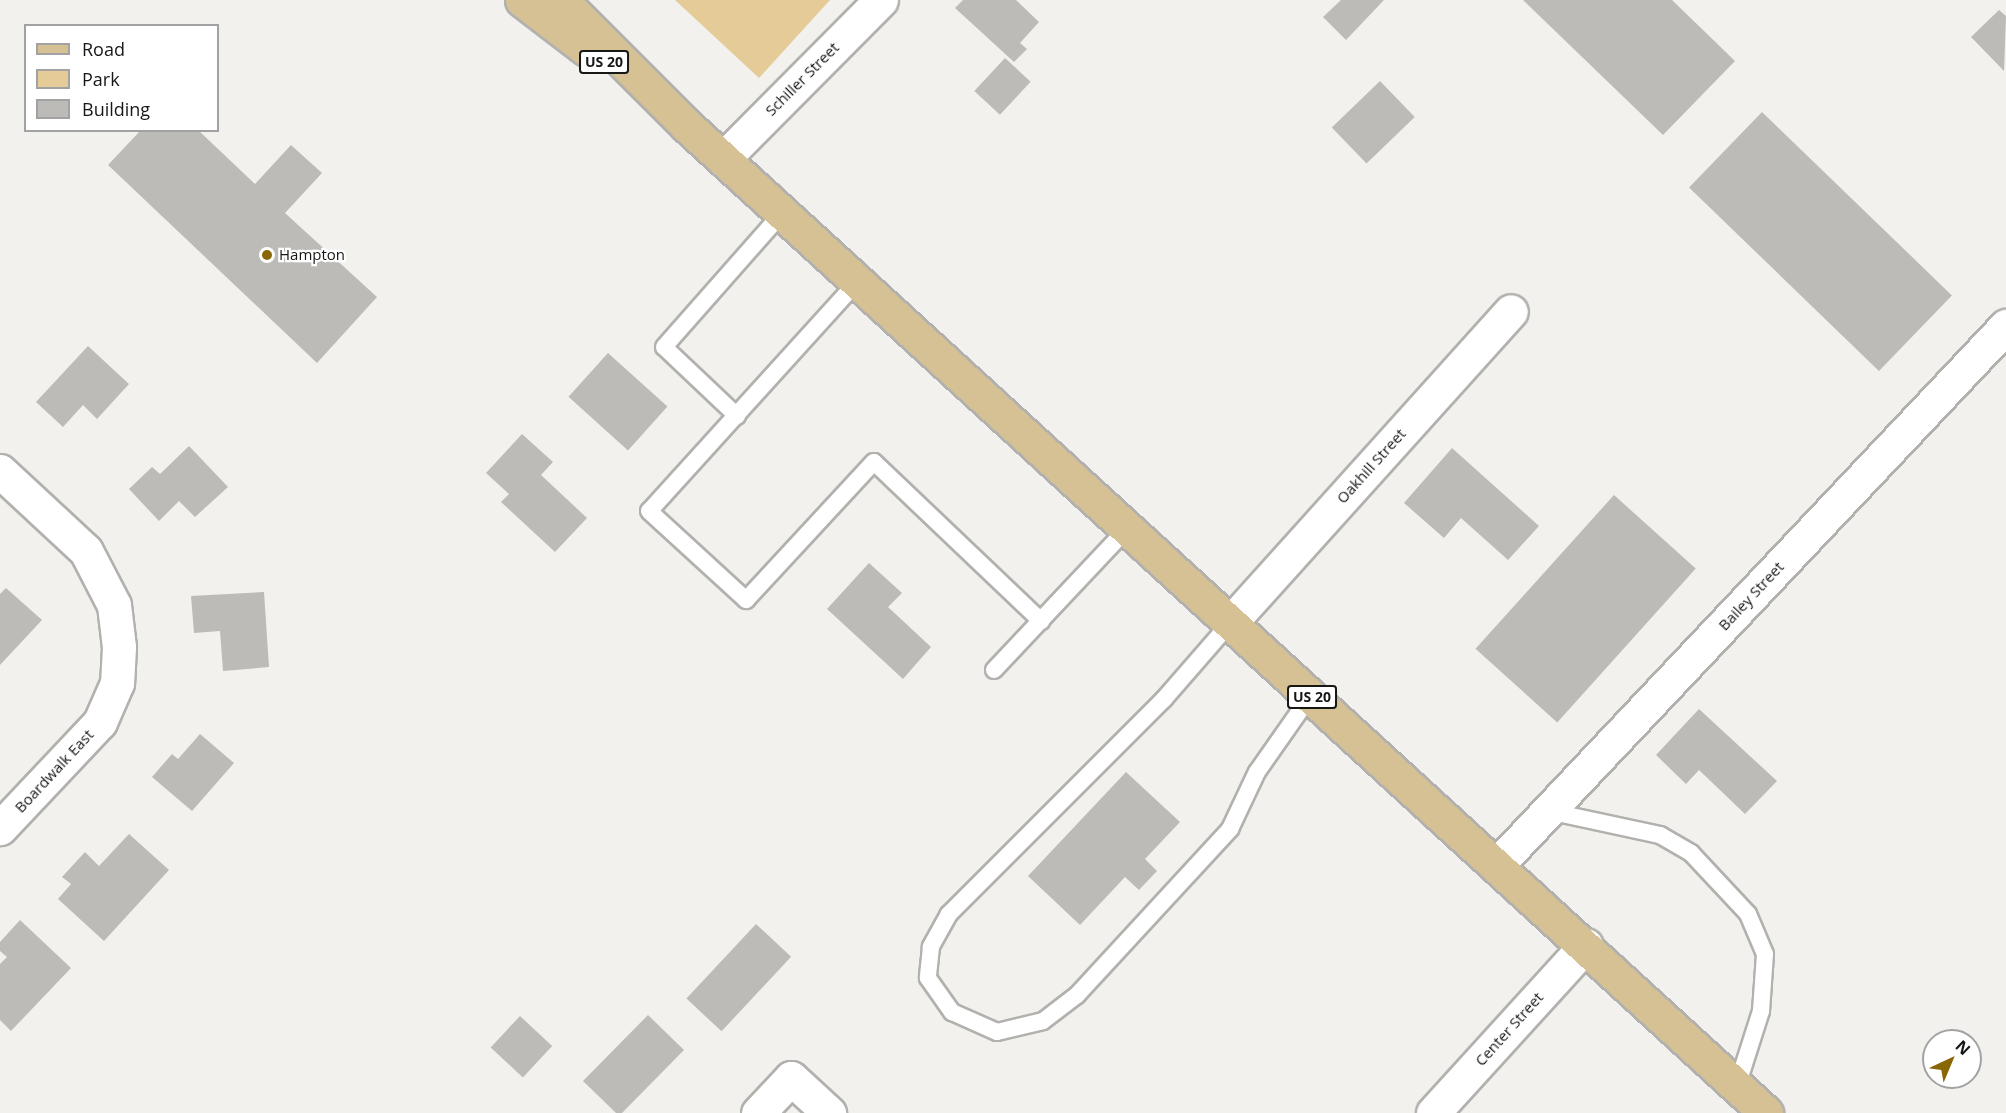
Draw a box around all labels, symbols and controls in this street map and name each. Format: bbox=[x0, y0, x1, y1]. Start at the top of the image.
legend bbox=[24, 24, 219, 132]
text: Road bbox=[82, 37, 125, 61]
street label: Schiller Street bbox=[762, 39, 842, 119]
road number: US 20 bbox=[578, 51, 630, 73]
text: Park bbox=[82, 67, 120, 91]
text: Building bbox=[82, 97, 150, 121]
place label: Hampton bbox=[279, 246, 345, 264]
marker: Hampton bbox=[260, 248, 274, 262]
street label: Oakhill Street bbox=[1333, 425, 1409, 507]
street label: Bailey Street bbox=[1715, 558, 1787, 634]
road number: US 20 bbox=[1286, 686, 1338, 708]
street label: Boardwalk East bbox=[11, 726, 97, 816]
street label: Center Street bbox=[1471, 989, 1547, 1069]
north arrow bbox=[1922, 1029, 1982, 1089]
text: N bbox=[1951, 1035, 1975, 1060]

